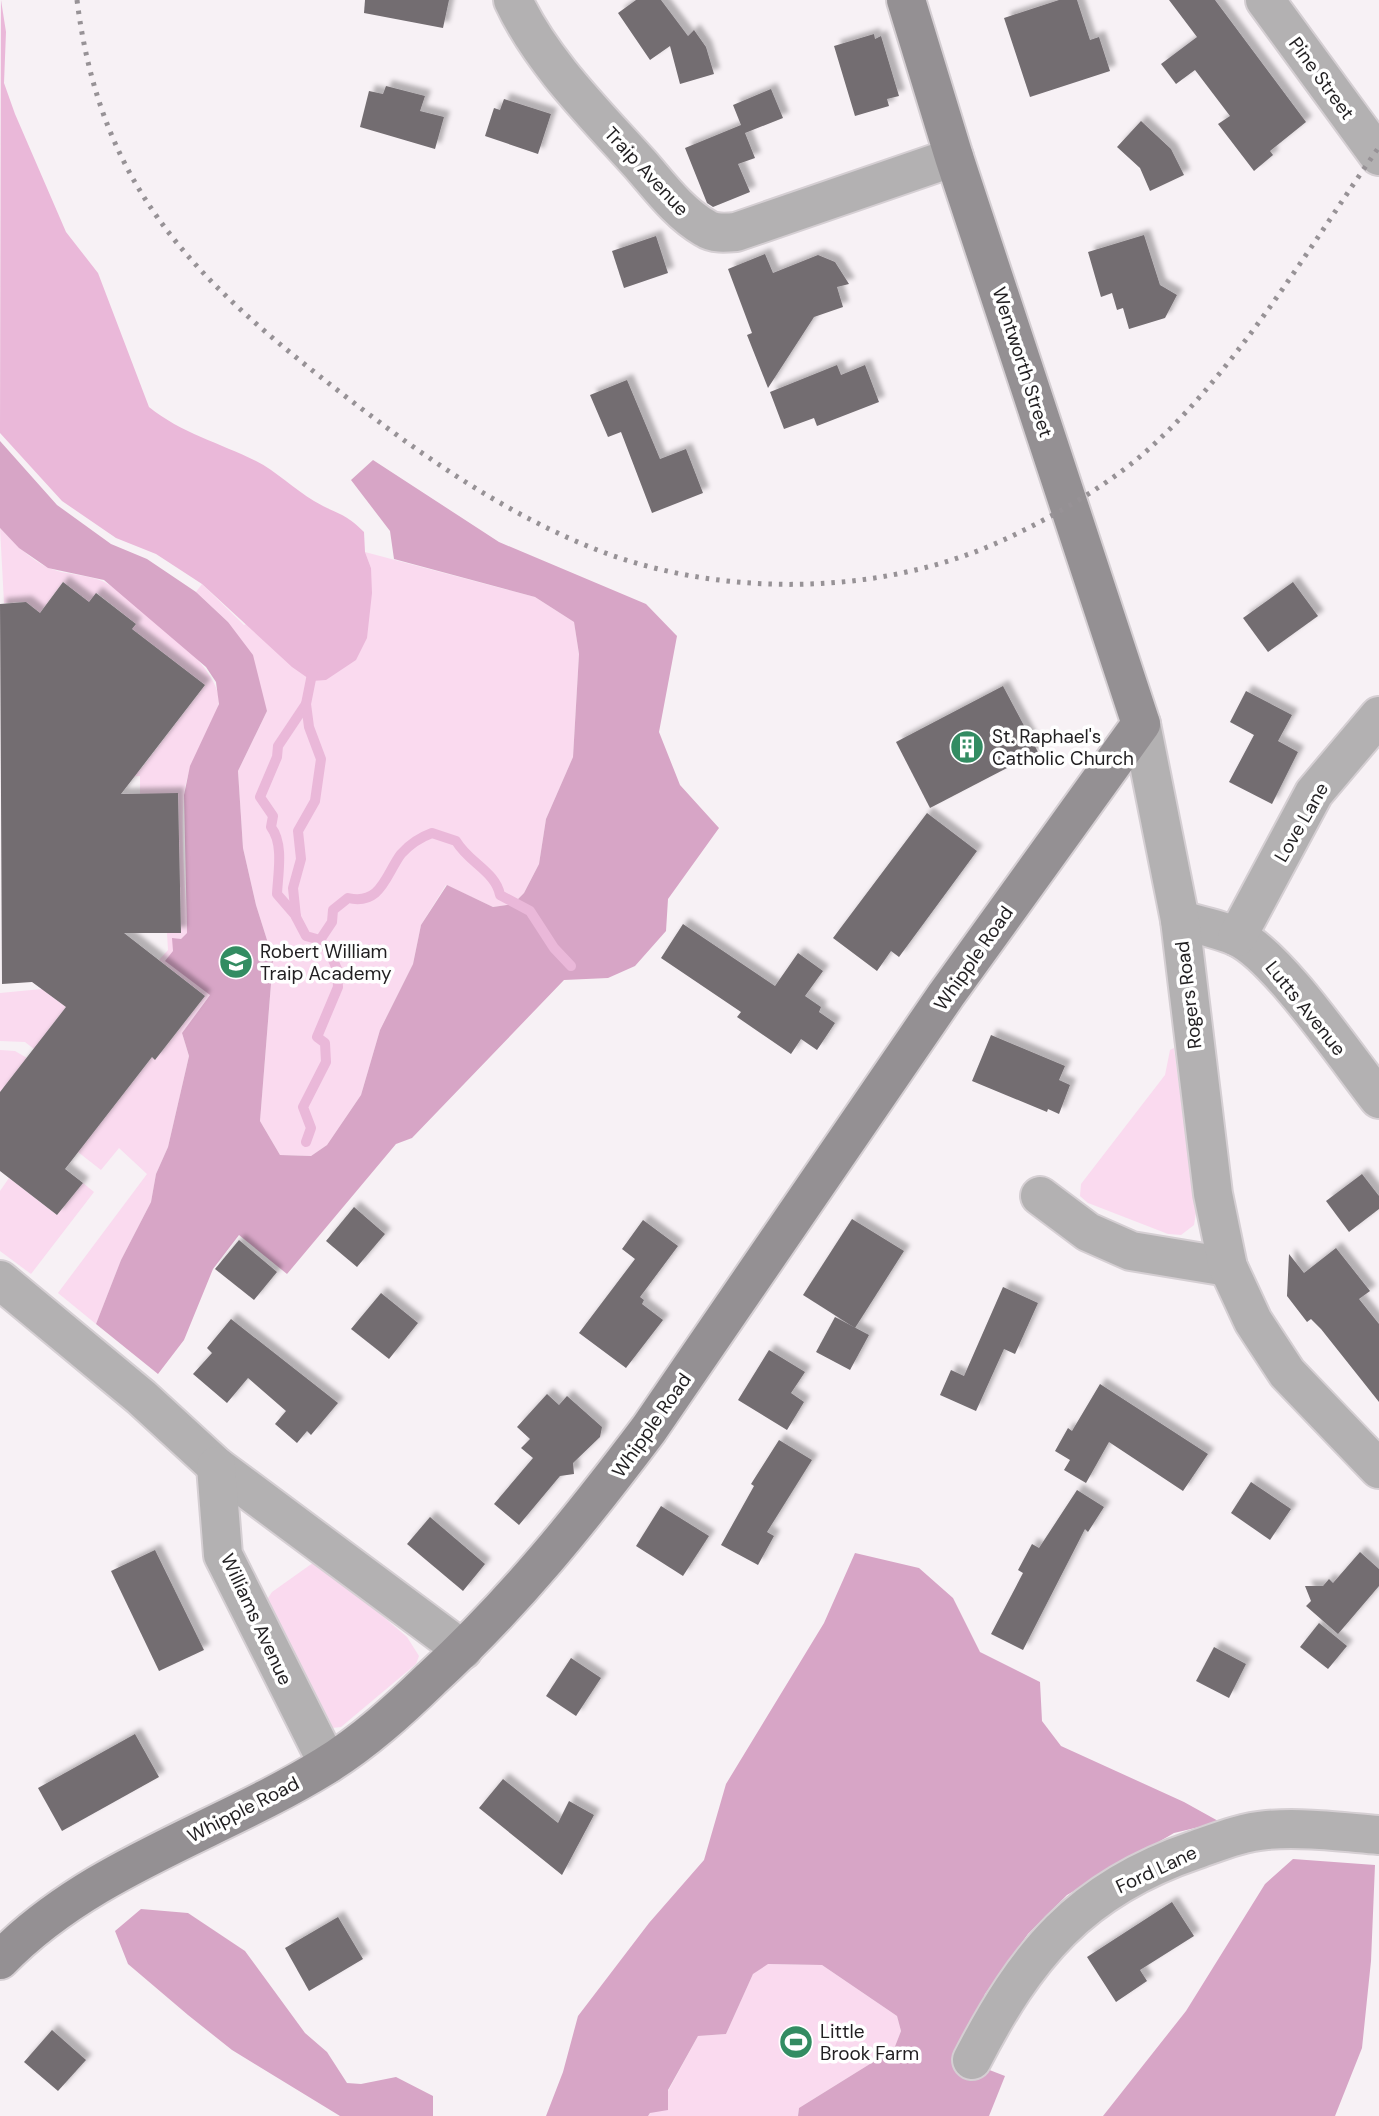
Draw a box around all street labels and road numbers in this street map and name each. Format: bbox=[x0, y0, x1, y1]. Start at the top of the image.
street label: Pine Street bbox=[1283, 32, 1360, 125]
street label: Traip Avenue bbox=[599, 121, 694, 221]
street label: Wentworth Street bbox=[986, 284, 1059, 440]
street label: Love Lane bbox=[1269, 778, 1334, 867]
street label: Whipple Road bbox=[928, 901, 1019, 1015]
street label: Rogers Road bbox=[1169, 940, 1208, 1050]
street label: Lutts Avenue bbox=[1260, 956, 1351, 1061]
street label: Whipple Road bbox=[606, 1368, 697, 1482]
street label: Williams Avenue bbox=[215, 1549, 298, 1689]
street label: Whipple Road bbox=[183, 1771, 303, 1848]
street label: Ford Lane bbox=[1112, 1840, 1201, 1899]

